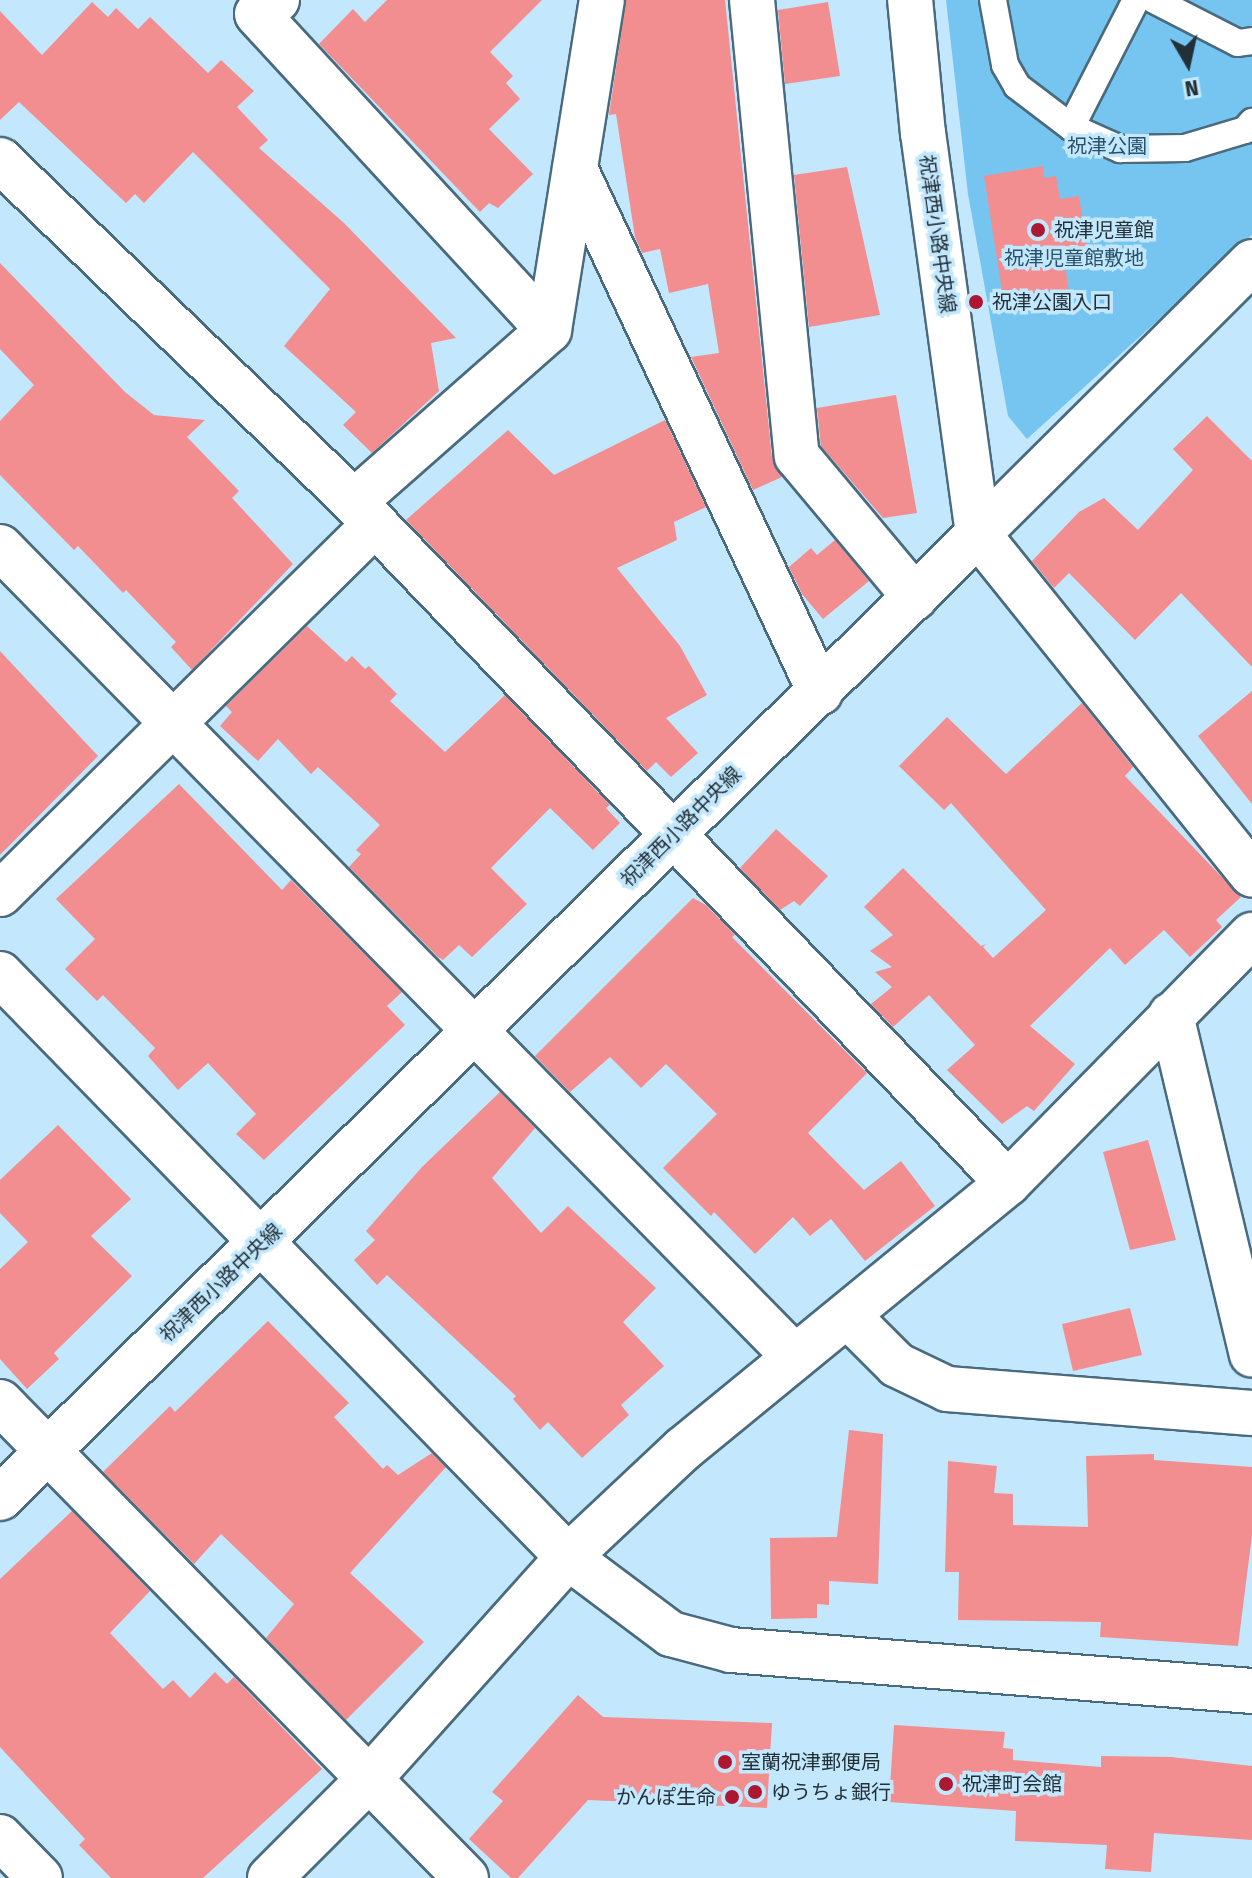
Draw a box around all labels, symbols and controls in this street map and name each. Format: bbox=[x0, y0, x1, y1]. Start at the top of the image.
north arrow bbox=[1148, 24, 1228, 104]
text: N bbox=[1183, 74, 1200, 103]
park label: 祝津公園 bbox=[1067, 134, 1147, 158]
street label: 祝津西小路中央線 bbox=[914, 153, 960, 315]
place label: 祝津児童館 bbox=[1054, 218, 1154, 242]
marker: 祝津児童館 bbox=[1029, 221, 1047, 239]
park label: 祝津児童館敷地 bbox=[1004, 246, 1144, 270]
place label: 祝津公園入口 bbox=[992, 290, 1112, 314]
marker: 祝津公園入口 bbox=[967, 293, 985, 311]
street label: 祝津西小路中央線 bbox=[616, 762, 746, 892]
street label: 祝津西小路中央線 bbox=[155, 1219, 287, 1347]
place label: 室蘭祝津郵便局 bbox=[741, 1750, 881, 1774]
marker: 室蘭祝津郵便局 bbox=[716, 1753, 734, 1771]
place label: 祝津町会館 bbox=[962, 1772, 1062, 1796]
marker: 祝津町会館 bbox=[937, 1775, 955, 1793]
place label: ゆうちょ銀行 bbox=[771, 1780, 891, 1804]
marker: ゆうちょ銀行 bbox=[746, 1783, 764, 1801]
place label: かんぽ生命 bbox=[616, 1785, 716, 1809]
marker: かんぽ生命 bbox=[723, 1788, 741, 1806]

